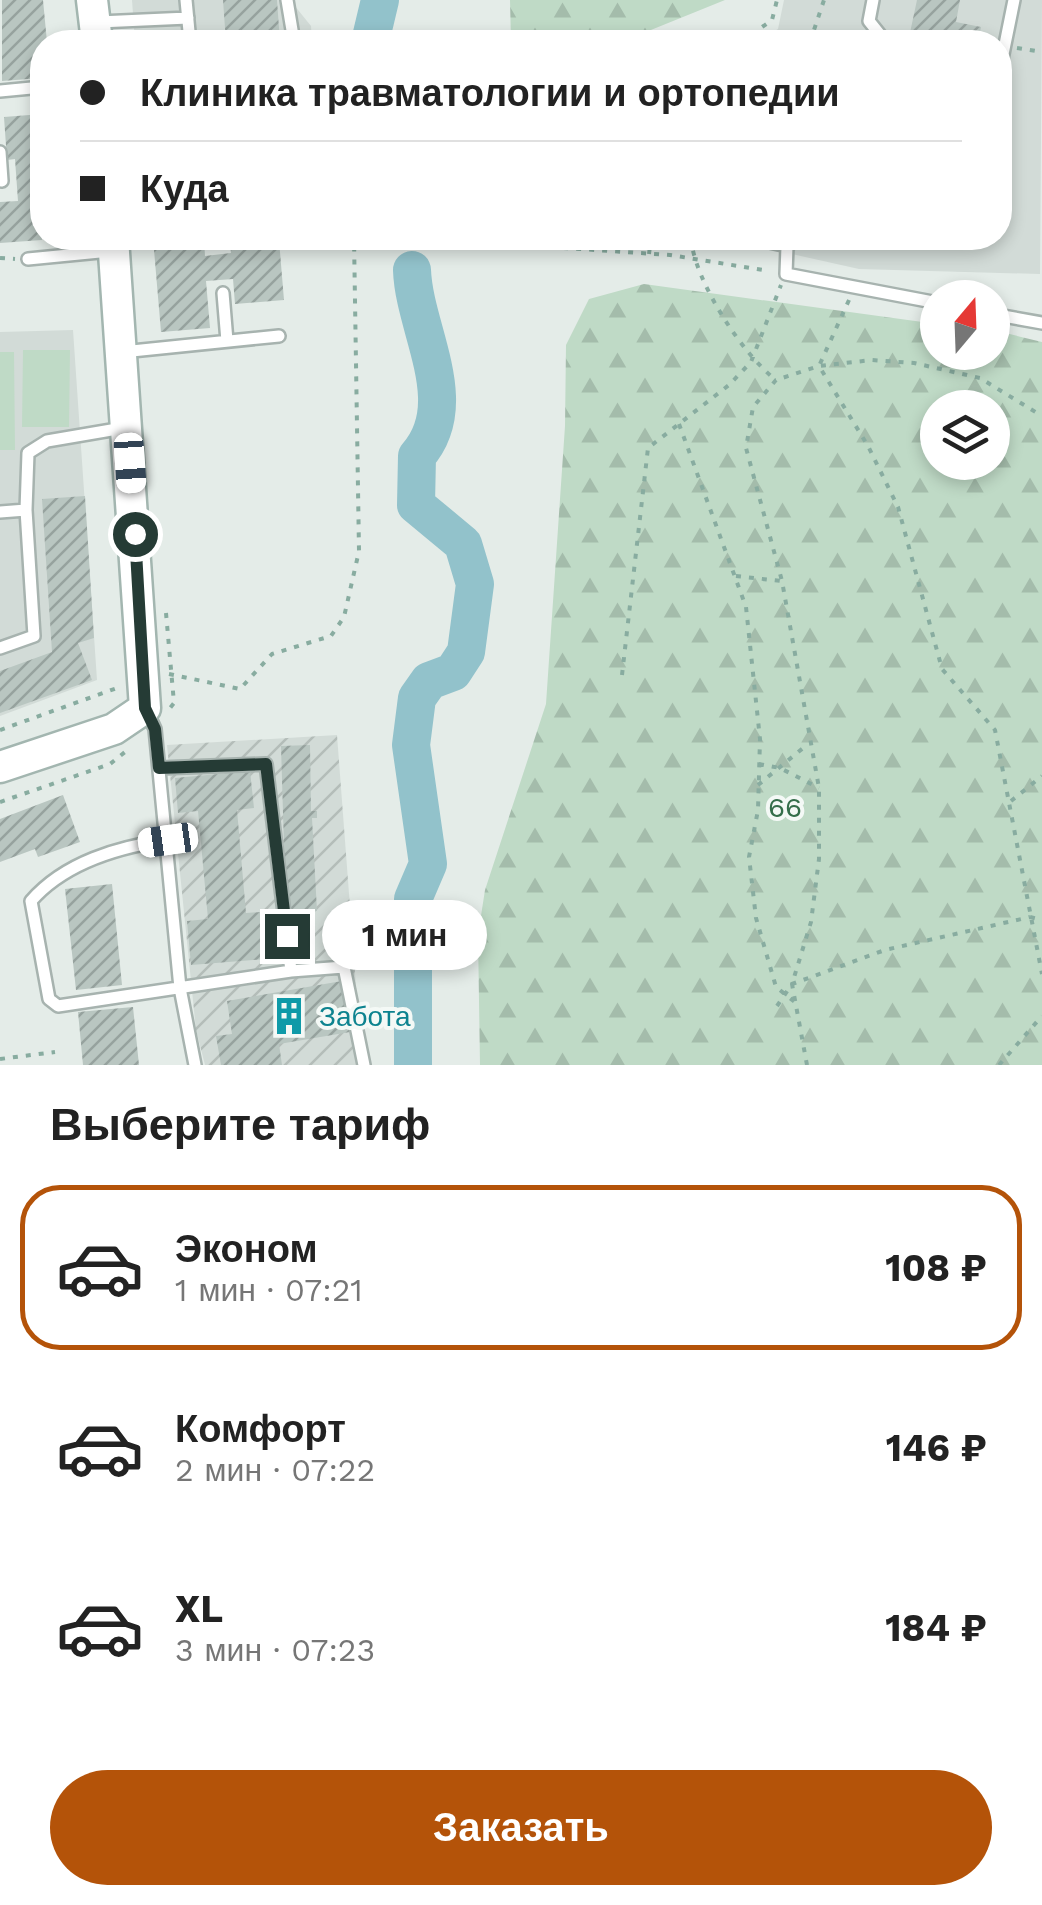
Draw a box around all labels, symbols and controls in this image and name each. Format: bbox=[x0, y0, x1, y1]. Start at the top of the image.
text: Клиника травматологии и ортопедии bbox=[140, 71, 840, 115]
text: Куда bbox=[140, 167, 229, 211]
north arrow bbox=[920, 280, 1010, 370]
map controls bbox=[920, 280, 1010, 480]
button: layers bbox=[920, 390, 1010, 480]
car bbox=[113, 432, 147, 494]
route start bbox=[113, 512, 158, 557]
park label: 66 bbox=[768, 791, 802, 824]
car bbox=[136, 821, 200, 859]
callout: 1 мин bbox=[322, 901, 487, 971]
route end bbox=[265, 914, 310, 959]
text: 1 мин bbox=[362, 916, 447, 954]
building icon: Забота bbox=[268, 995, 310, 1037]
place label: Забота bbox=[319, 1000, 411, 1033]
text: Выберите тариф bbox=[50, 1098, 430, 1151]
icon: car bbox=[55, 1223, 145, 1313]
text: Эконом bbox=[175, 1227, 318, 1271]
text: 108 ₽ bbox=[885, 1246, 987, 1290]
text: 1 мин · 07:21 bbox=[175, 1271, 363, 1309]
icon: car bbox=[55, 1403, 145, 1493]
text: Комфорт bbox=[175, 1407, 346, 1451]
text: 146 ₽ bbox=[886, 1426, 987, 1470]
text: 2 мин · 07:22 bbox=[175, 1451, 375, 1489]
icon: car bbox=[55, 1583, 145, 1673]
text: XL bbox=[175, 1587, 223, 1631]
text: 184 ₽ bbox=[885, 1606, 987, 1650]
text: 3 мин · 07:23 bbox=[175, 1631, 375, 1669]
button: Заказать bbox=[50, 1770, 992, 1885]

